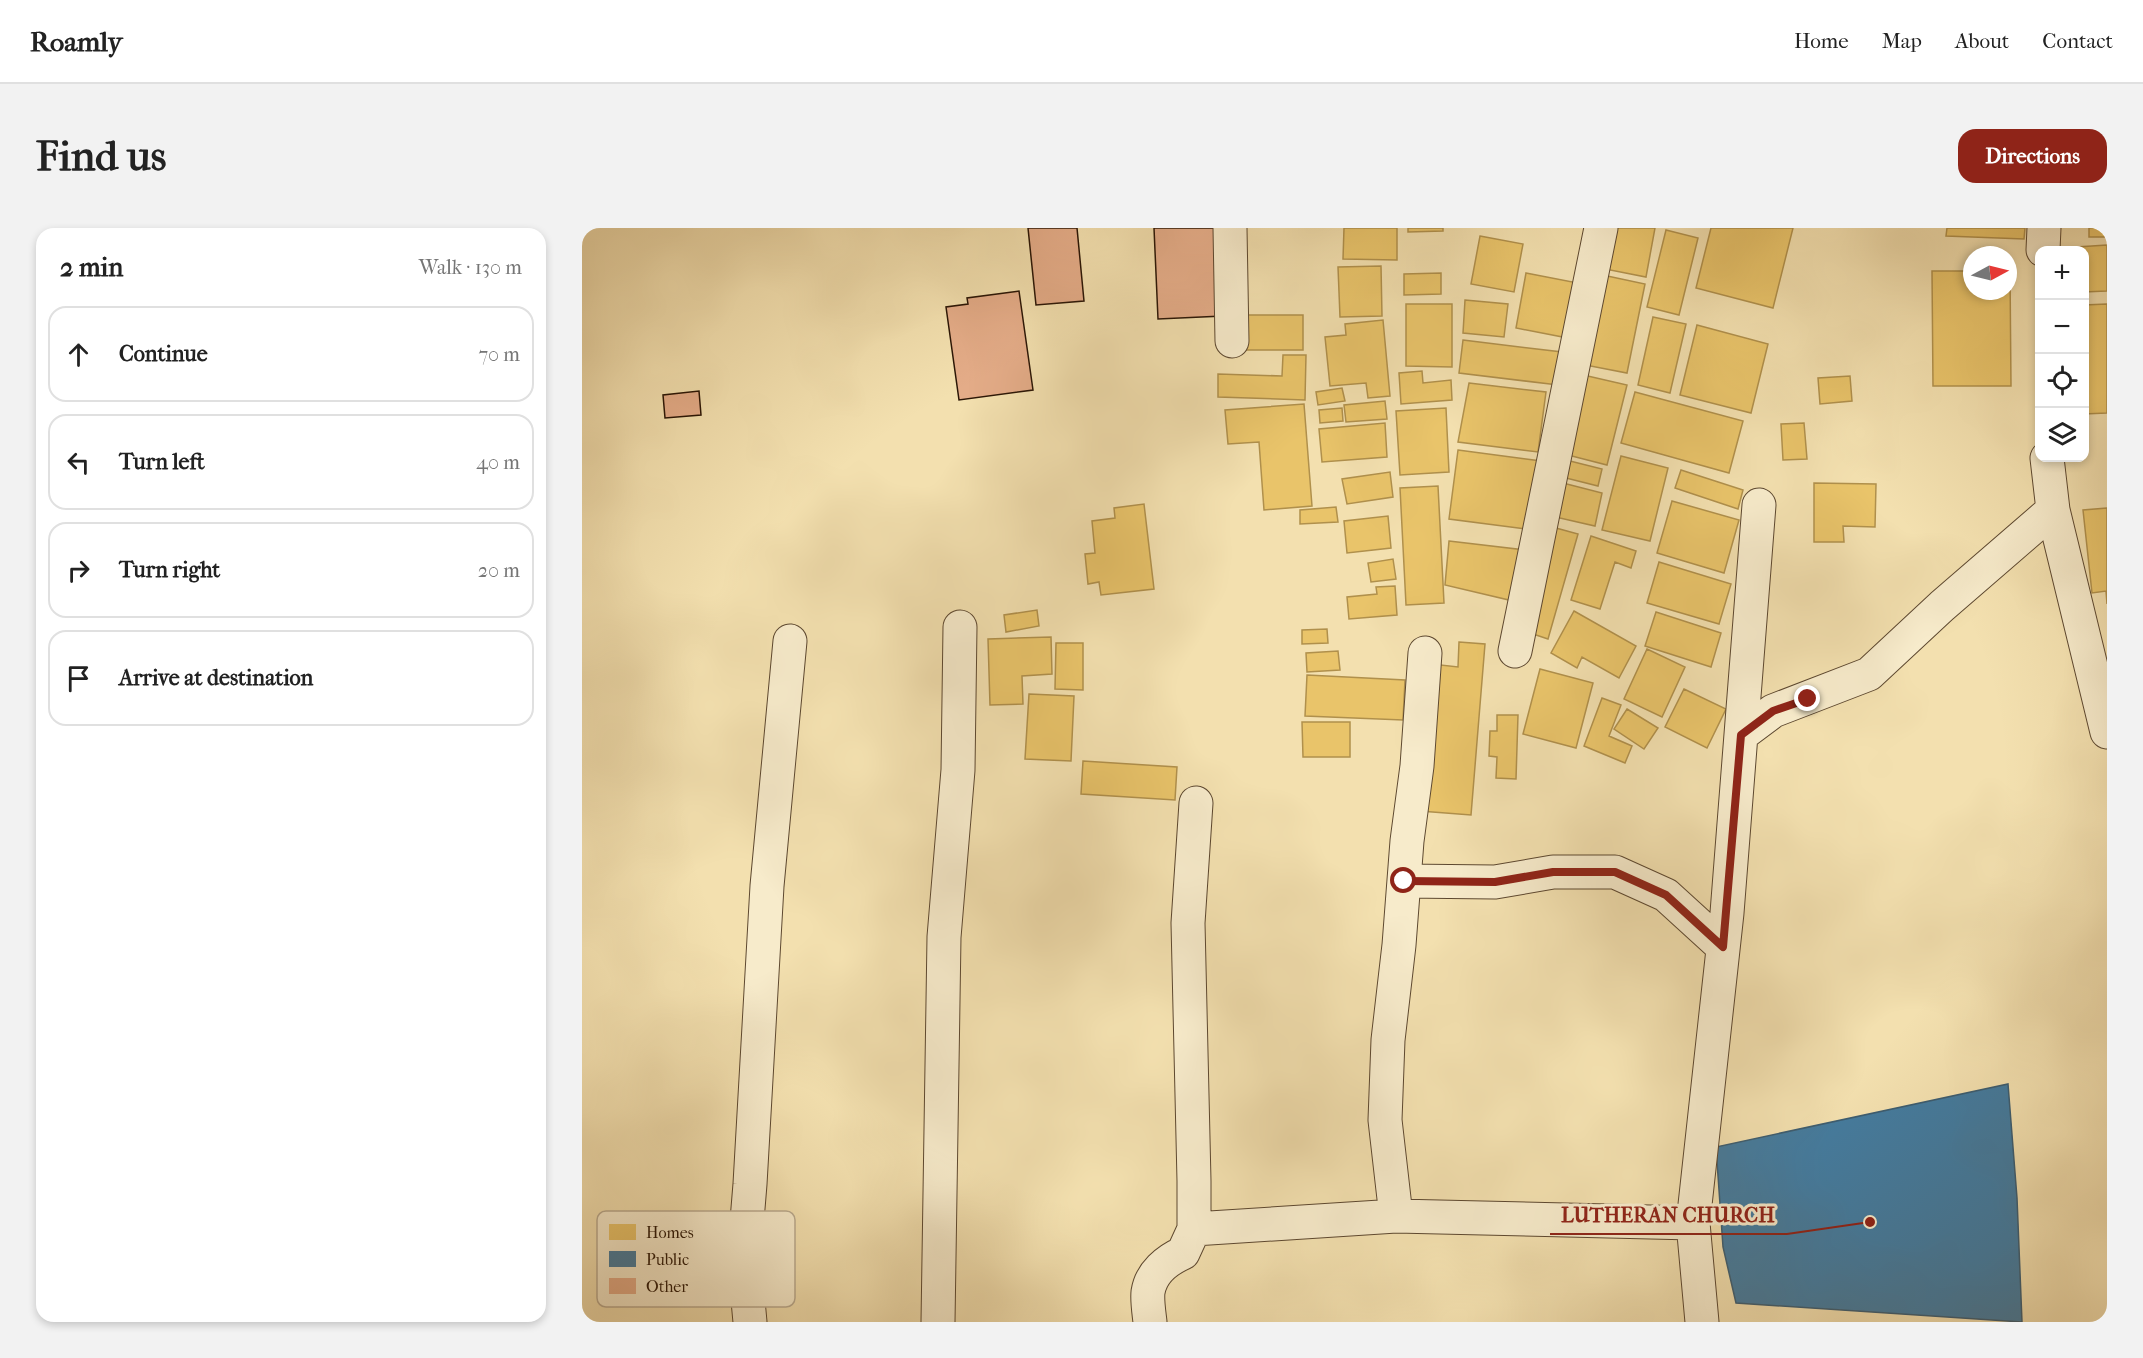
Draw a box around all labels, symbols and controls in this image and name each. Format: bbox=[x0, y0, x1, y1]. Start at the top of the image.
text: Roamly bbox=[30, 25, 122, 58]
text: Home bbox=[1794, 29, 1849, 53]
text: Map bbox=[1882, 29, 1922, 53]
text: About bbox=[1955, 29, 2009, 53]
text: Contact bbox=[2042, 29, 2113, 53]
button: Directions bbox=[1958, 129, 2107, 183]
text: Find us bbox=[36, 132, 166, 181]
north arrow bbox=[1963, 246, 2017, 300]
map controls bbox=[2035, 246, 2089, 462]
button: + bbox=[2035, 246, 2089, 300]
text: 2 min bbox=[60, 252, 123, 283]
text: Walk · 130 m bbox=[419, 256, 522, 279]
button: − bbox=[2035, 300, 2089, 354]
icon: ahead bbox=[62, 338, 95, 371]
text: Continue bbox=[119, 341, 208, 367]
text: 70 m bbox=[478, 343, 520, 366]
button: locate bbox=[2035, 354, 2089, 408]
button: layers bbox=[2035, 408, 2089, 462]
icon: left bbox=[62, 446, 95, 479]
text: Turn left bbox=[119, 449, 205, 475]
text: 40 m bbox=[476, 451, 520, 474]
icon: right bbox=[62, 554, 95, 587]
text: Turn right bbox=[119, 557, 220, 583]
text: 20 m bbox=[478, 559, 520, 582]
icon: arrive bbox=[62, 662, 95, 695]
text: Arrive at destination bbox=[119, 665, 313, 691]
route end bbox=[1794, 685, 1820, 711]
route start bbox=[1390, 867, 1416, 893]
callout: LUTHERAN CHURCH bbox=[1550, 1195, 1787, 1234]
text: LUTHERAN CHURCH bbox=[1561, 1203, 1775, 1227]
legend bbox=[597, 1211, 795, 1307]
text: Homes bbox=[646, 1223, 694, 1242]
text: Public bbox=[646, 1250, 689, 1269]
text: Other bbox=[646, 1277, 688, 1296]

